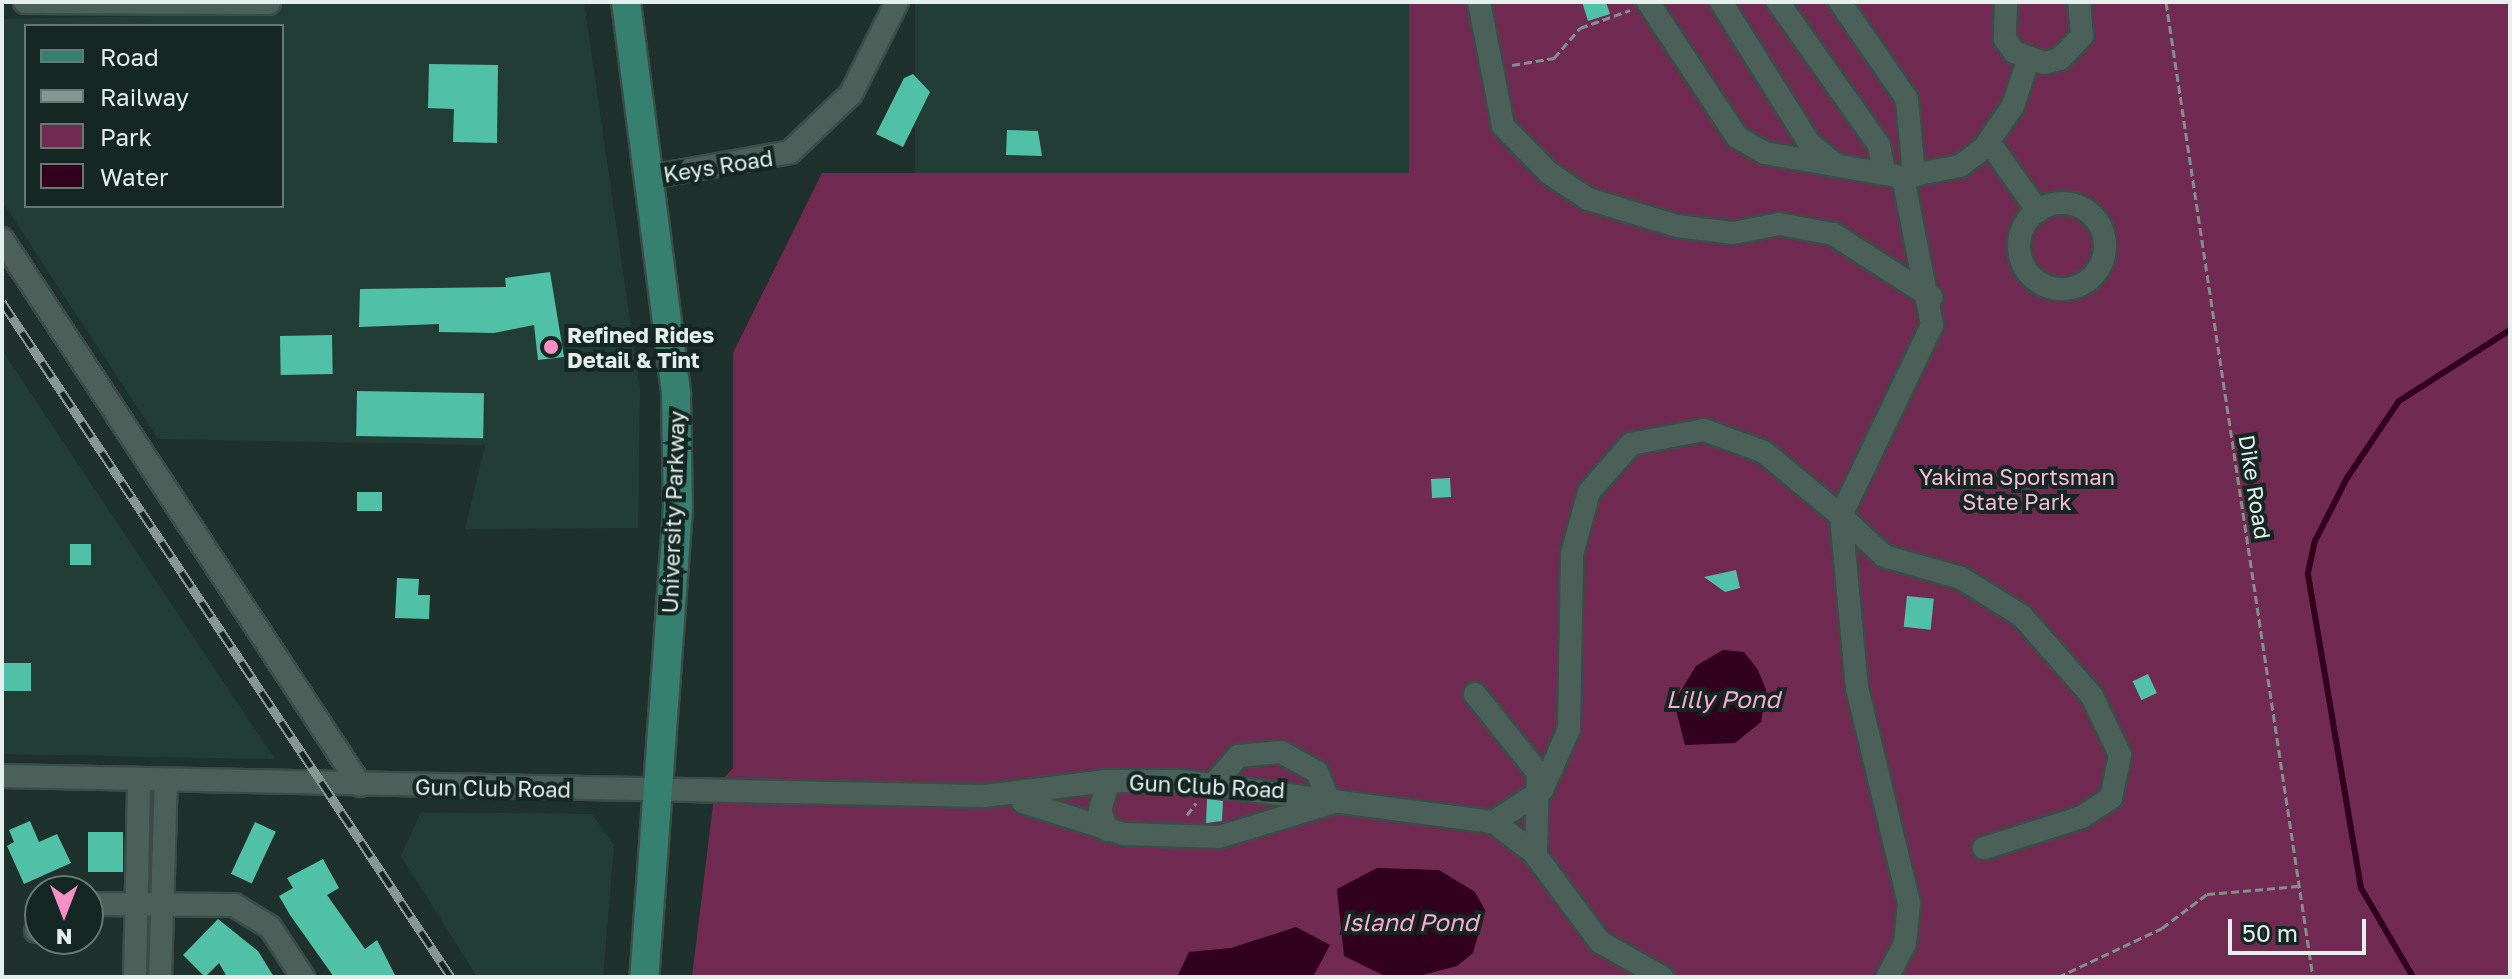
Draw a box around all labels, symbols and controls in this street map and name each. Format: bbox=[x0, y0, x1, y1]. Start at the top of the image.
legend bbox=[24, 24, 284, 208]
text: Road bbox=[100, 42, 159, 71]
text: Railway bbox=[100, 82, 189, 111]
text: Park bbox=[100, 122, 152, 151]
street label: Keys Road bbox=[661, 144, 775, 188]
text: Water bbox=[100, 162, 168, 191]
place label: Refined Rides Detail & Tint bbox=[567, 321, 714, 372]
marker: Refined Rides Detail & Tint bbox=[542, 338, 560, 356]
street label: University Parkway bbox=[656, 410, 690, 614]
street label: Dike Road bbox=[2234, 433, 2276, 541]
park label: Yakima Sportsman State Park bbox=[1919, 463, 2115, 514]
water label: Lilly Pond bbox=[1666, 685, 1780, 713]
street label: Gun Club Road bbox=[1128, 769, 1286, 803]
street label: Gun Club Road bbox=[415, 773, 571, 803]
north arrow bbox=[24, 875, 104, 955]
scale bar bbox=[2232, 903, 2370, 953]
water label: Island Pond bbox=[1342, 908, 1478, 936]
text: 50 m bbox=[2242, 918, 2298, 947]
text: N bbox=[56, 924, 72, 951]

